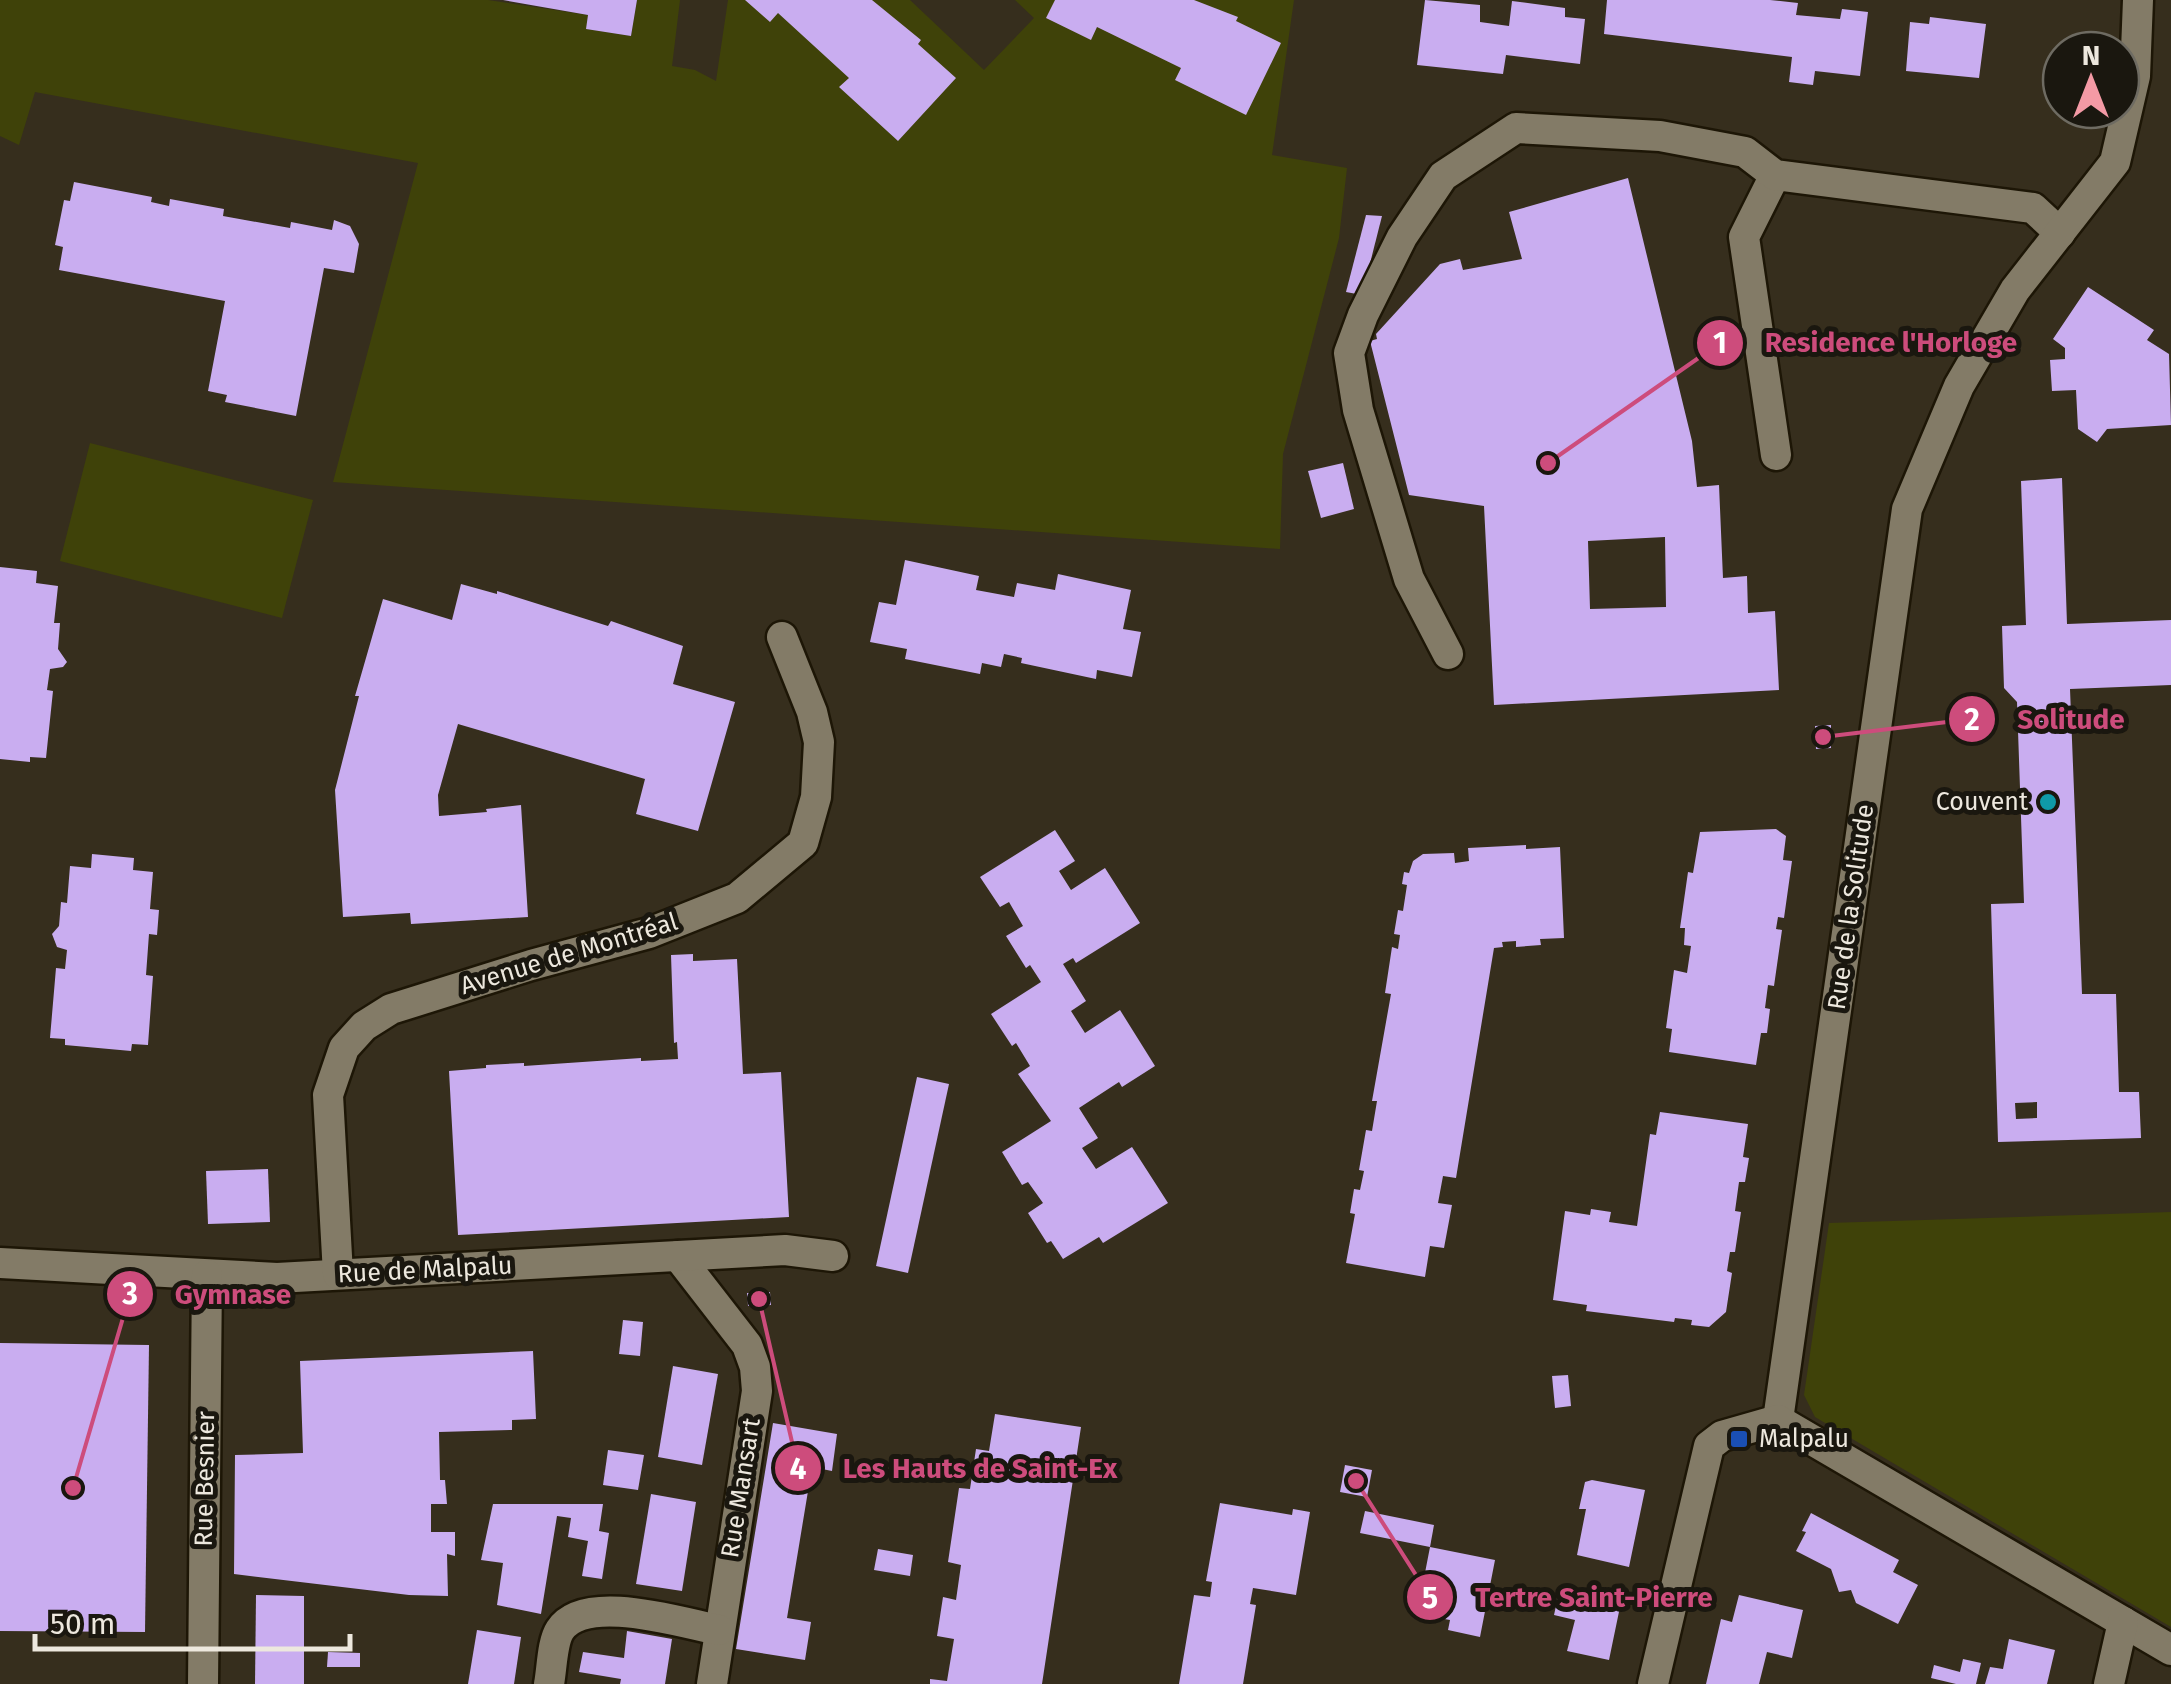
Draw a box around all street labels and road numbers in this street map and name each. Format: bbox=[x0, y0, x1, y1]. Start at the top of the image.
street label: Rue de la Solitude bbox=[1822, 802, 1880, 1012]
street label: Avenue de Montréal bbox=[457, 907, 681, 1001]
street label: Rue de Malpalu bbox=[337, 1250, 513, 1290]
street label: Rue Besnier bbox=[189, 1411, 221, 1547]
street label: Rue Mansart bbox=[715, 1415, 767, 1560]

